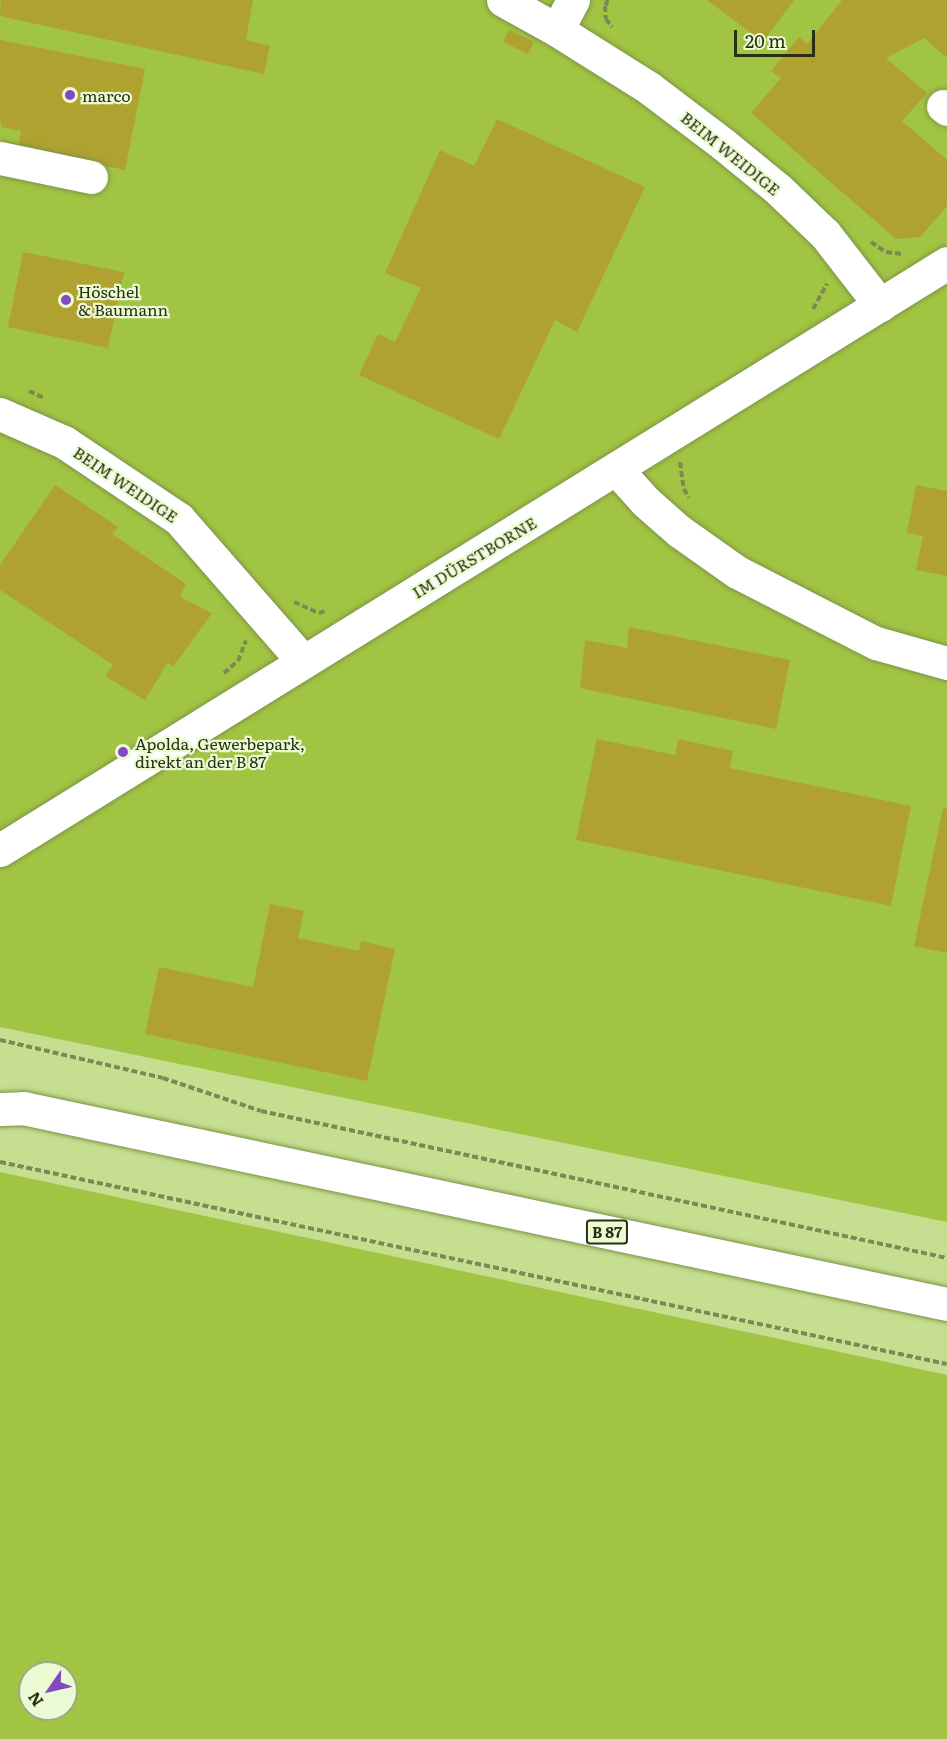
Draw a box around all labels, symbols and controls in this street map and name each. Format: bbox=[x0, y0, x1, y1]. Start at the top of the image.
scale bar bbox=[737, 18, 818, 56]
text: 20 m bbox=[745, 27, 786, 54]
place label: marco bbox=[82, 85, 131, 105]
marker: marco bbox=[63, 88, 77, 102]
street label: BEIM WEIDIGE bbox=[678, 107, 784, 199]
place label: Höschel & Baumann bbox=[78, 281, 168, 319]
marker: Höschel & Baumann bbox=[59, 293, 73, 307]
street label: BEIM WEIDIGE bbox=[70, 442, 182, 526]
street label: IM DÜRSTBORNE bbox=[408, 512, 540, 602]
place label: Apolda, Gewerbepark, direkt an der B 87 bbox=[135, 733, 305, 771]
marker: Apolda, Gewerbepark, direkt an der B 87 bbox=[116, 745, 130, 759]
road number: B 87 bbox=[584, 1220, 630, 1244]
north arrow bbox=[18, 1661, 78, 1721]
text: N bbox=[21, 1688, 48, 1712]

